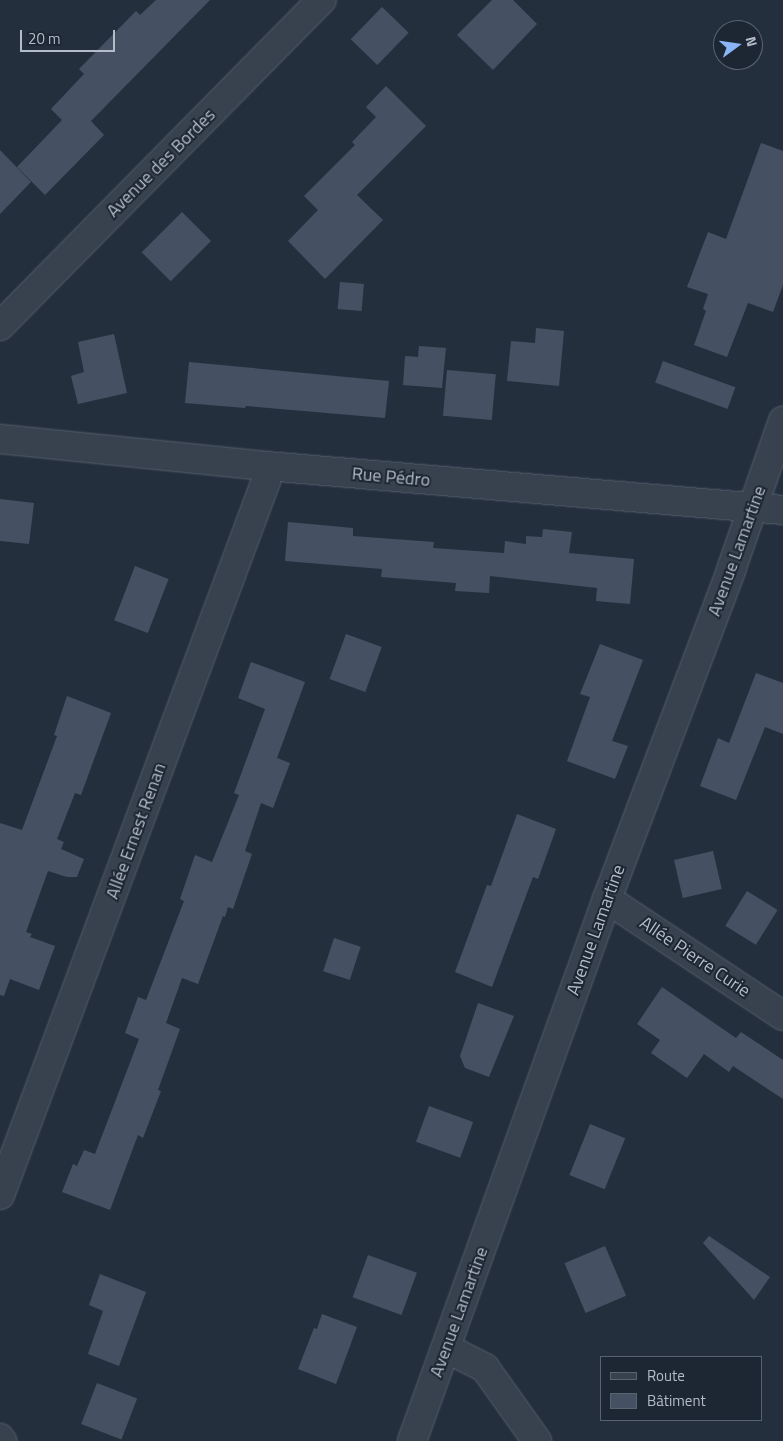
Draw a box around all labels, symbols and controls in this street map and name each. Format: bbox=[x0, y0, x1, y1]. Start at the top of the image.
scale bar bbox=[22, 20, 118, 52]
north arrow bbox=[713, 20, 763, 70]
text: 20 m bbox=[28, 27, 61, 50]
text: N bbox=[741, 34, 763, 49]
street label: Avenue des Bordes bbox=[102, 104, 220, 222]
street label: Rue Pédro bbox=[351, 463, 431, 491]
street label: Avenue Lamartine bbox=[703, 483, 771, 619]
street label: Allée Ernest Renan bbox=[101, 760, 171, 902]
street label: Avenue Lamartine bbox=[562, 862, 630, 998]
street label: Allée Pierre Curie bbox=[636, 912, 754, 1002]
street label: Avenue Lamartine bbox=[425, 1244, 493, 1380]
legend bbox=[600, 1356, 763, 1421]
text: Route bbox=[647, 1364, 685, 1387]
text: Bâtiment bbox=[647, 1389, 706, 1412]

